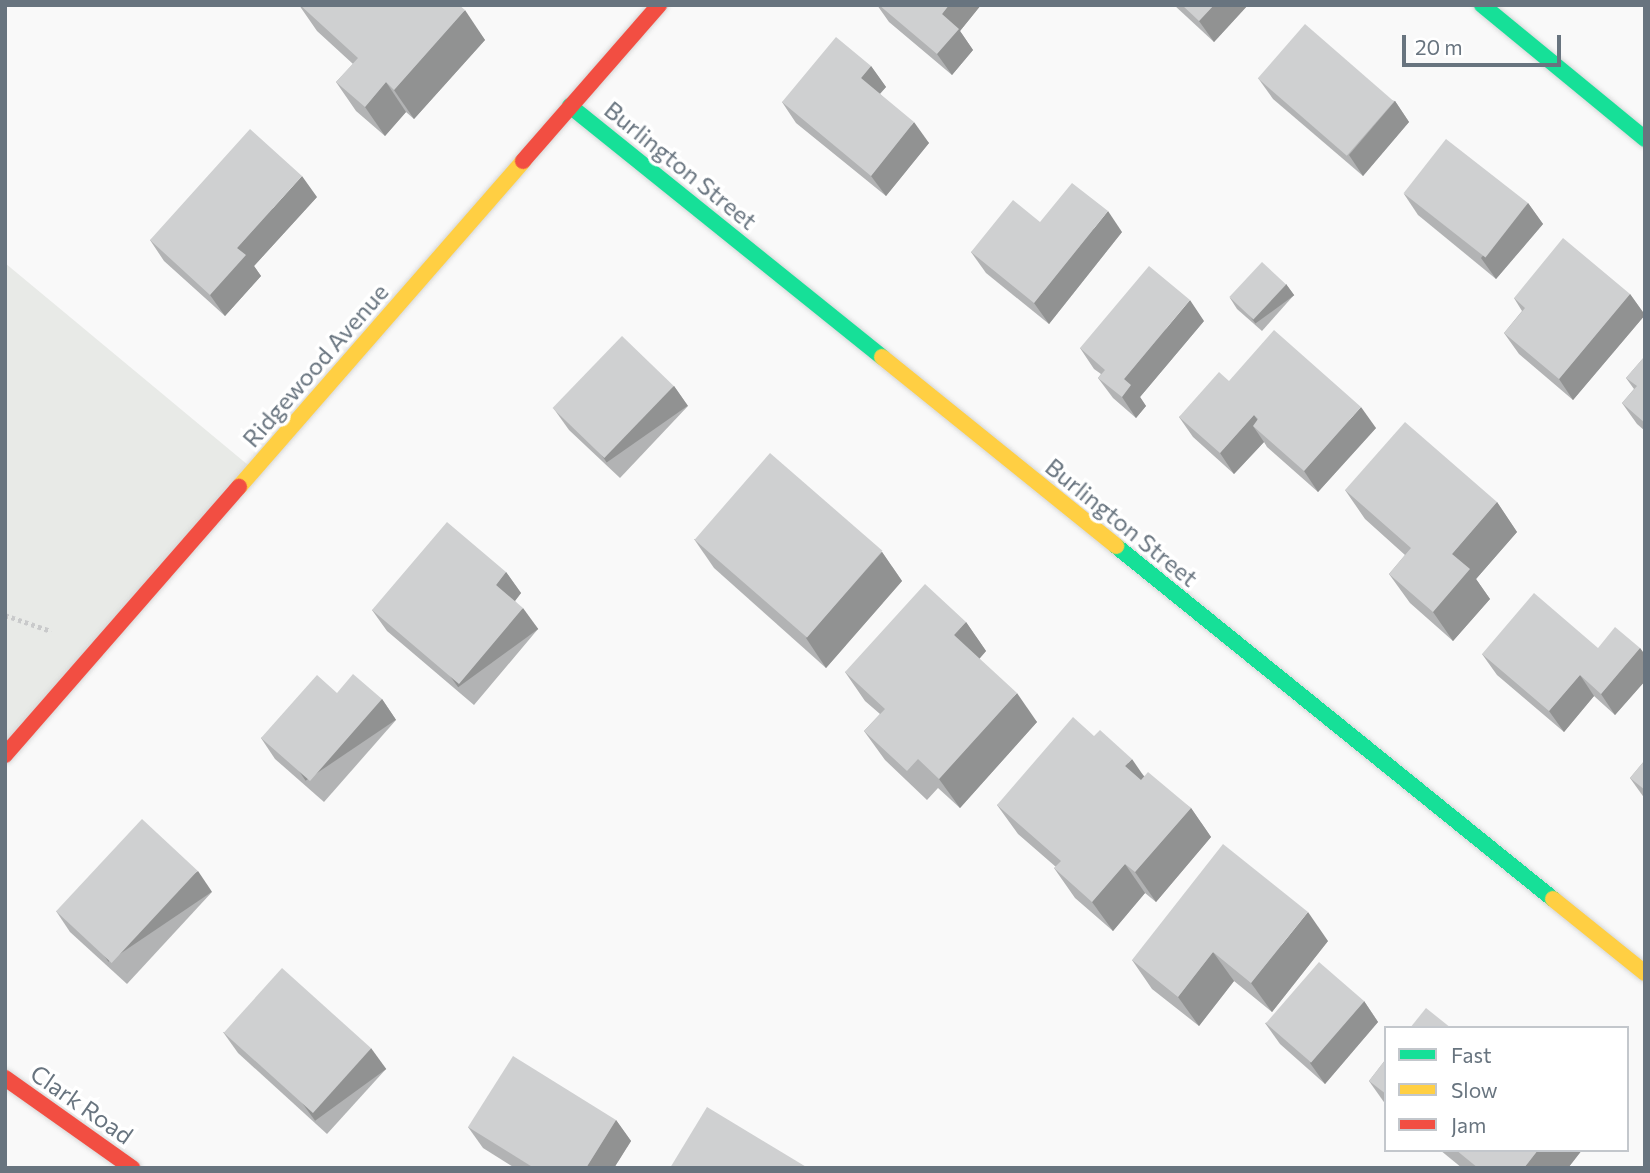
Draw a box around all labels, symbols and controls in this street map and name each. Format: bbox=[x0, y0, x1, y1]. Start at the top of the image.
scale bar bbox=[1405, 21, 1564, 65]
text: 20 m bbox=[1415, 34, 1463, 59]
street label: Burlington Street bbox=[599, 95, 763, 235]
street label: Ridgewood Avenue bbox=[236, 277, 394, 453]
street label: Burlington Street bbox=[1040, 452, 1204, 592]
legend bbox=[1384, 1026, 1629, 1152]
text: Fast bbox=[1451, 1042, 1492, 1067]
street label: Clark Road bbox=[25, 1058, 139, 1150]
text: Slow bbox=[1451, 1077, 1498, 1102]
text: Jam bbox=[1451, 1112, 1486, 1137]

